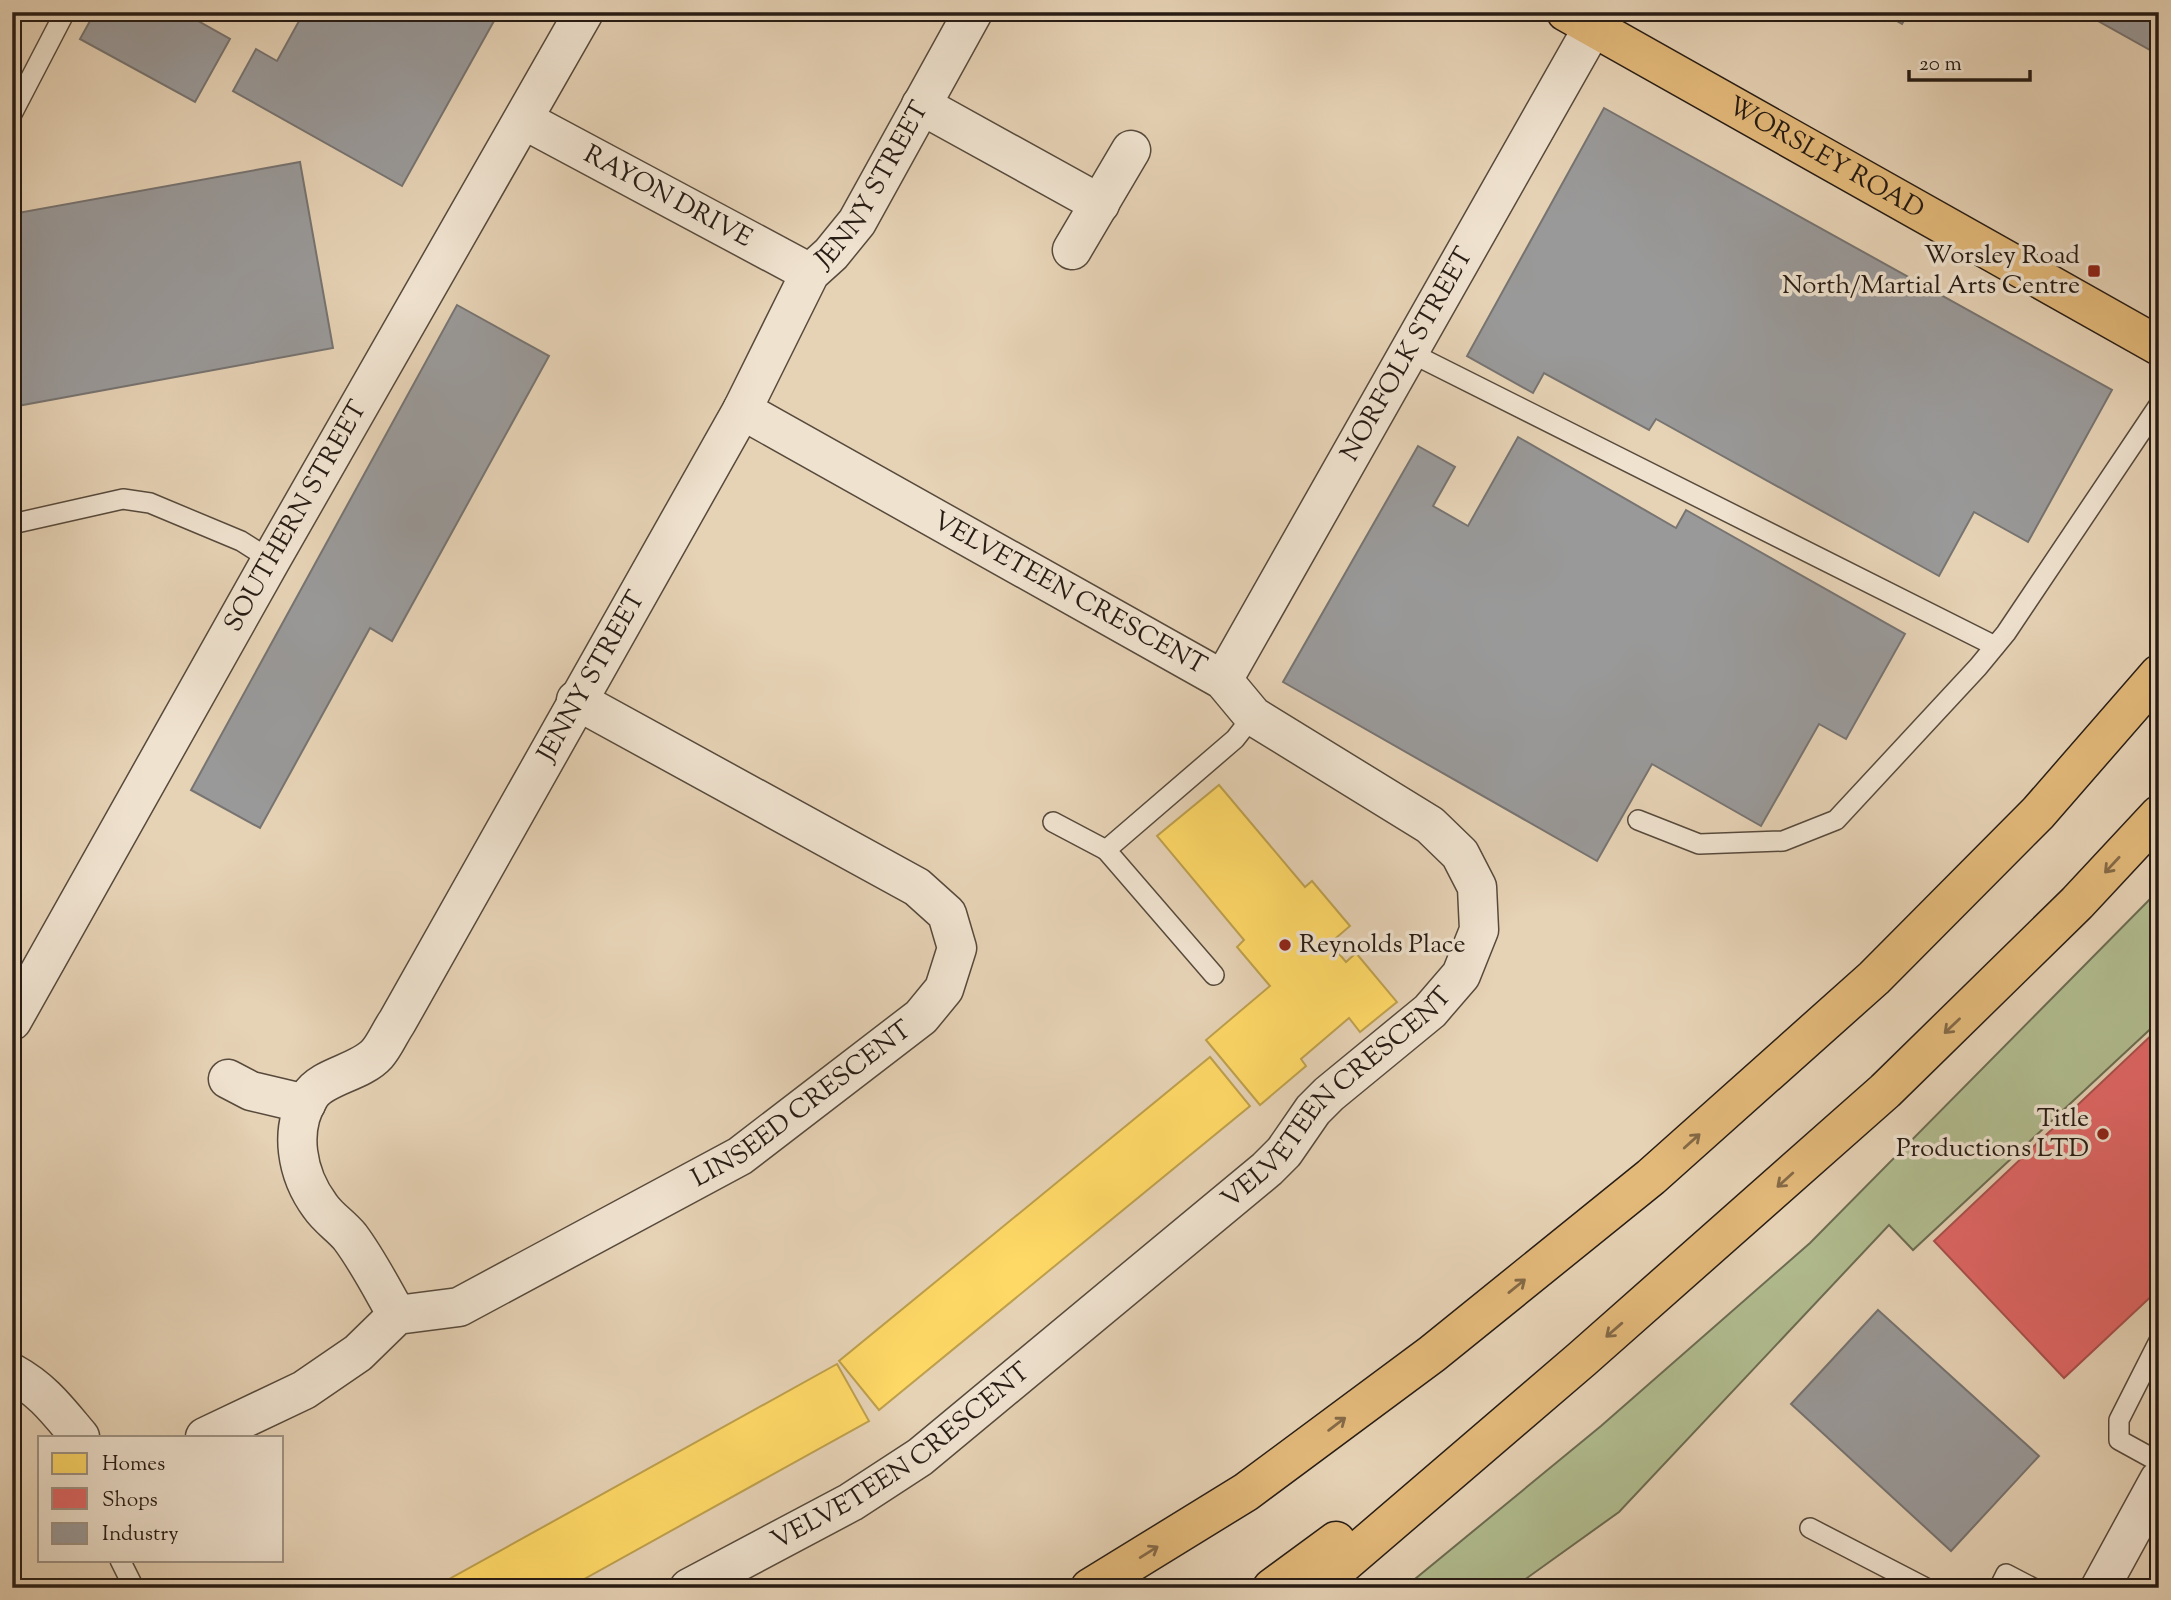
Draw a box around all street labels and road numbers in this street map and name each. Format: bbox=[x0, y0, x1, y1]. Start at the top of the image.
street label: WORSLEY ROAD bbox=[1721, 88, 1931, 228]
street label: JENNY STREET bbox=[806, 95, 939, 279]
street label: RAYON DRIVE bbox=[577, 137, 759, 257]
street label: NORFOLK STREET bbox=[1332, 241, 1483, 468]
street label: SOUTHERN STREET bbox=[216, 394, 377, 639]
street label: VELVETEEN CRESCENT bbox=[925, 503, 1213, 685]
street label: JENNY STREET bbox=[528, 584, 655, 770]
street label: VELVETEEN CRESCENT bbox=[1214, 979, 1461, 1218]
street label: LINSEED CRESCENT bbox=[685, 1012, 920, 1197]
street label: VELVETEEN CRESCENT bbox=[765, 1354, 1038, 1559]

